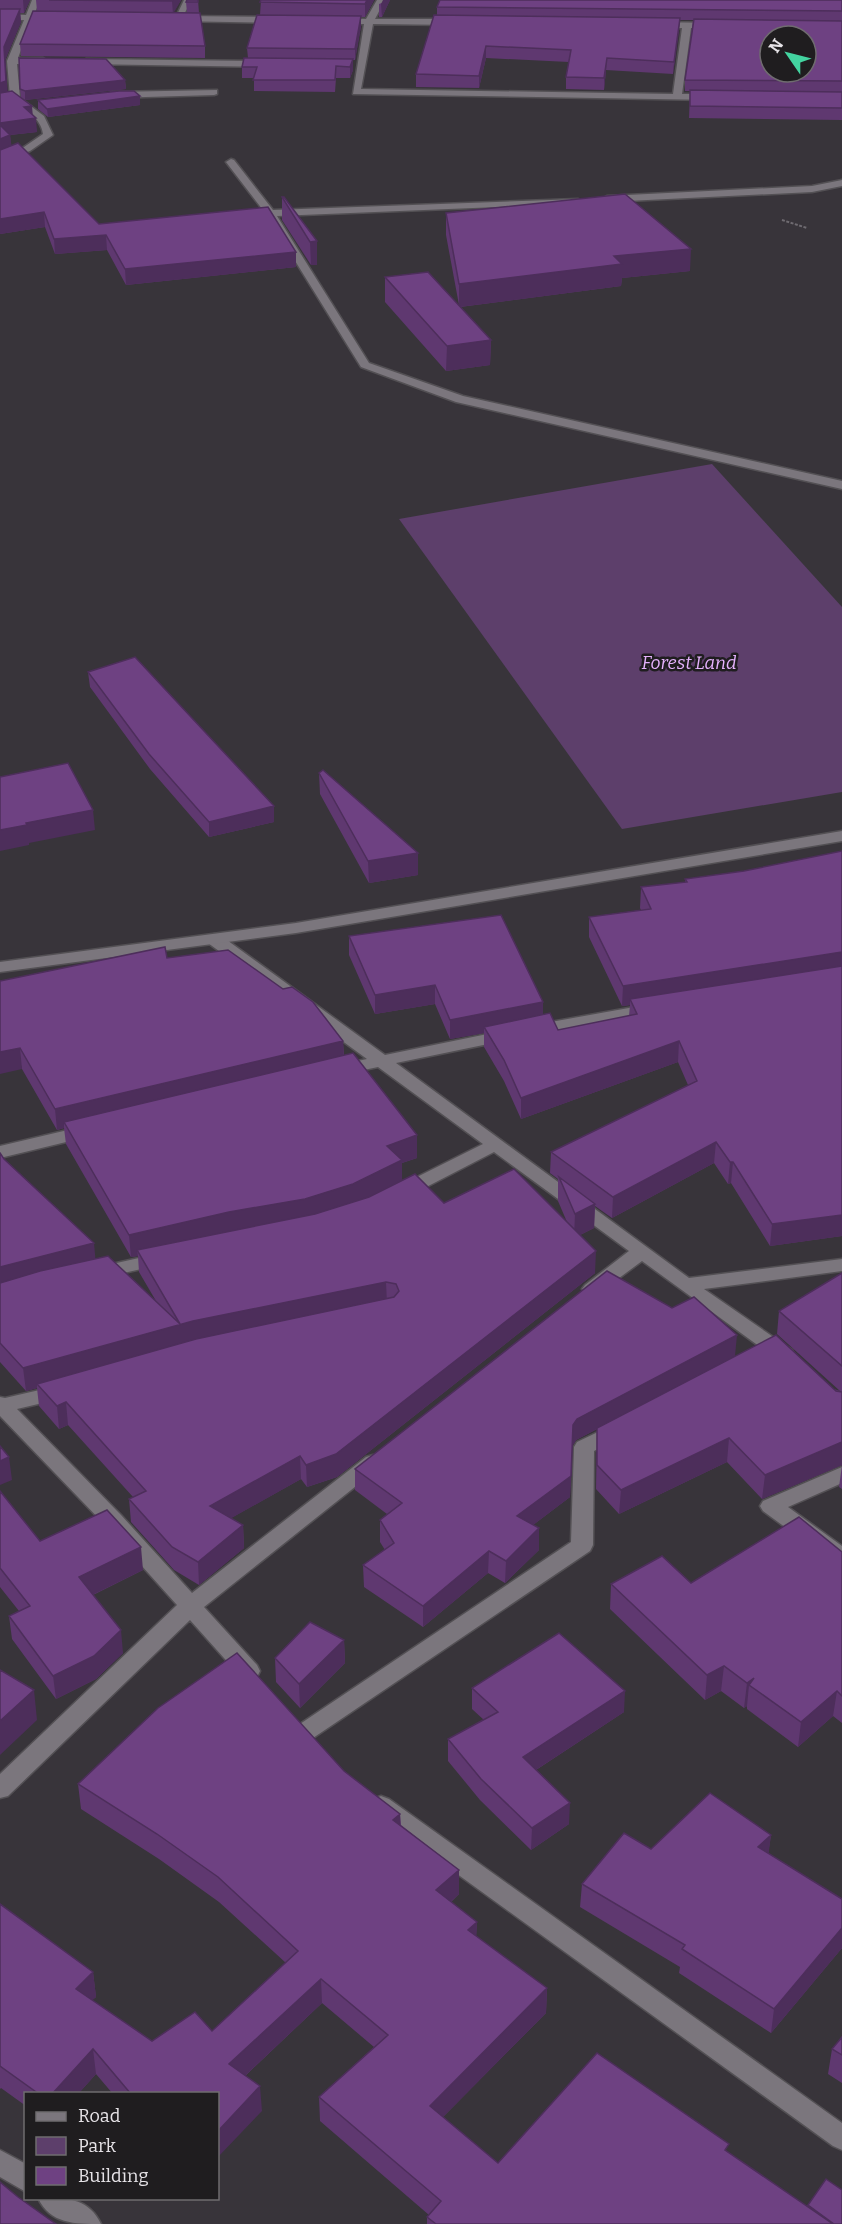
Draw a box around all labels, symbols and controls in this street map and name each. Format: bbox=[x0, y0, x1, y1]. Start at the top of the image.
north arrow bbox=[758, 24, 818, 84]
text: N bbox=[765, 35, 787, 56]
park label: Forest Land bbox=[642, 652, 737, 674]
legend bbox=[24, 2092, 219, 2200]
text: Road bbox=[78, 2105, 121, 2127]
text: Park bbox=[78, 2135, 117, 2157]
text: Building bbox=[78, 2165, 149, 2187]

